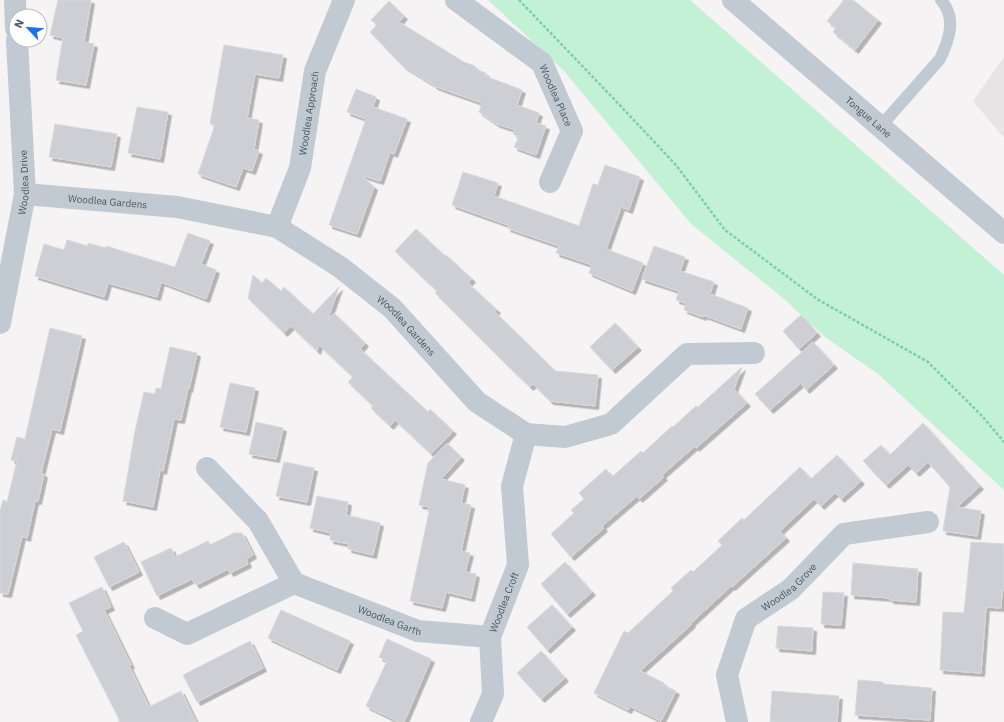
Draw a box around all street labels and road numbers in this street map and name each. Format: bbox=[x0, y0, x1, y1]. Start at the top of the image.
street label: Woodlea Place bbox=[537, 62, 576, 129]
street label: Woodlea Approach bbox=[296, 70, 321, 156]
street label: Tongue Lane bbox=[843, 93, 895, 140]
street label: Woodlea Drive bbox=[15, 149, 32, 216]
street label: Woodlea Gardens bbox=[68, 191, 148, 211]
street label: Woodlea Gardens bbox=[375, 292, 439, 359]
street label: Woodlea Grove bbox=[759, 560, 820, 613]
street label: Woodlea Croft bbox=[486, 570, 521, 634]
street label: Woodlea Garth bbox=[356, 602, 422, 638]

